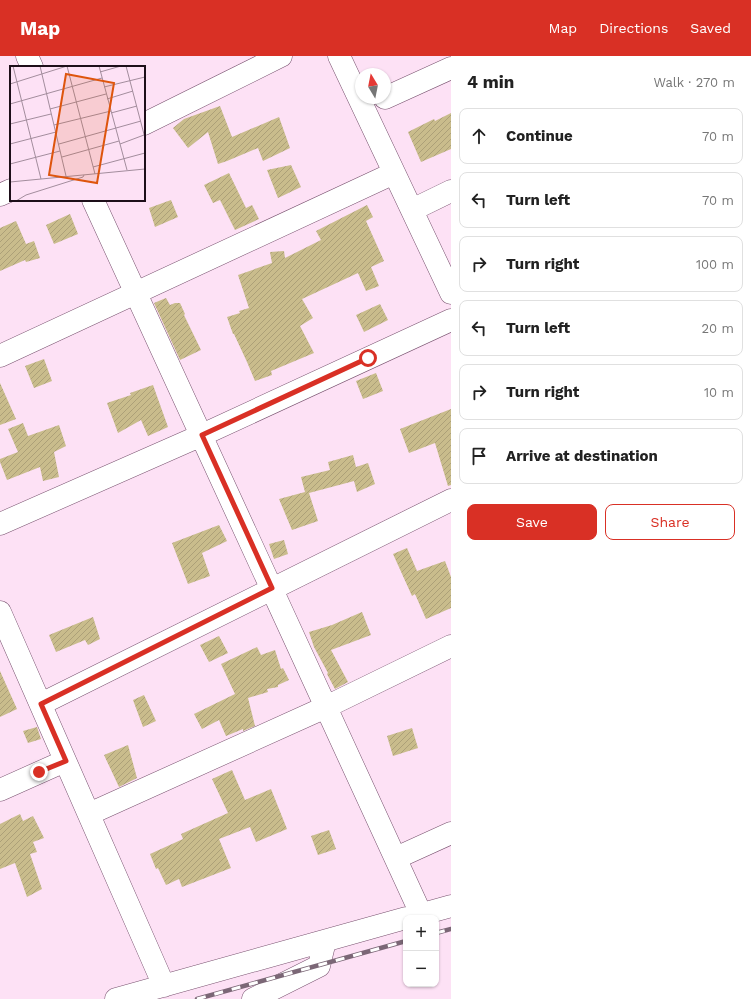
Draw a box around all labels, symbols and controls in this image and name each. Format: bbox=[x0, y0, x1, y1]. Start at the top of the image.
text: Map bbox=[20, 17, 60, 40]
text: Map bbox=[549, 20, 577, 36]
text: Directions bbox=[599, 20, 668, 36]
text: Saved bbox=[690, 20, 731, 36]
inset map bbox=[10, 66, 145, 201]
north arrow bbox=[355, 68, 391, 104]
text: 4 min bbox=[467, 72, 514, 92]
text: Walk · 270 m bbox=[654, 75, 735, 90]
icon: ahead bbox=[468, 125, 490, 147]
text: Continue bbox=[506, 127, 573, 145]
text: 70 m bbox=[702, 129, 734, 144]
icon: left bbox=[468, 189, 490, 211]
text: Turn left bbox=[506, 191, 570, 209]
text: 70 m bbox=[702, 193, 734, 208]
icon: right bbox=[468, 253, 490, 275]
text: Turn right bbox=[506, 255, 579, 273]
text: 100 m bbox=[696, 257, 734, 272]
icon: left bbox=[468, 317, 490, 339]
text: Turn left bbox=[506, 319, 570, 337]
text: 20 m bbox=[702, 321, 734, 336]
route start bbox=[359, 349, 377, 367]
icon: right bbox=[468, 381, 490, 403]
text: Turn right bbox=[506, 383, 579, 401]
text: 10 m bbox=[704, 385, 734, 400]
icon: arrive bbox=[468, 445, 490, 467]
text: Arrive at destination bbox=[506, 447, 658, 465]
button: Save bbox=[467, 504, 597, 540]
button: Share bbox=[605, 504, 735, 540]
route end bbox=[30, 763, 48, 781]
map controls bbox=[403, 915, 439, 987]
button: + bbox=[403, 915, 439, 951]
button: − bbox=[403, 951, 439, 987]

